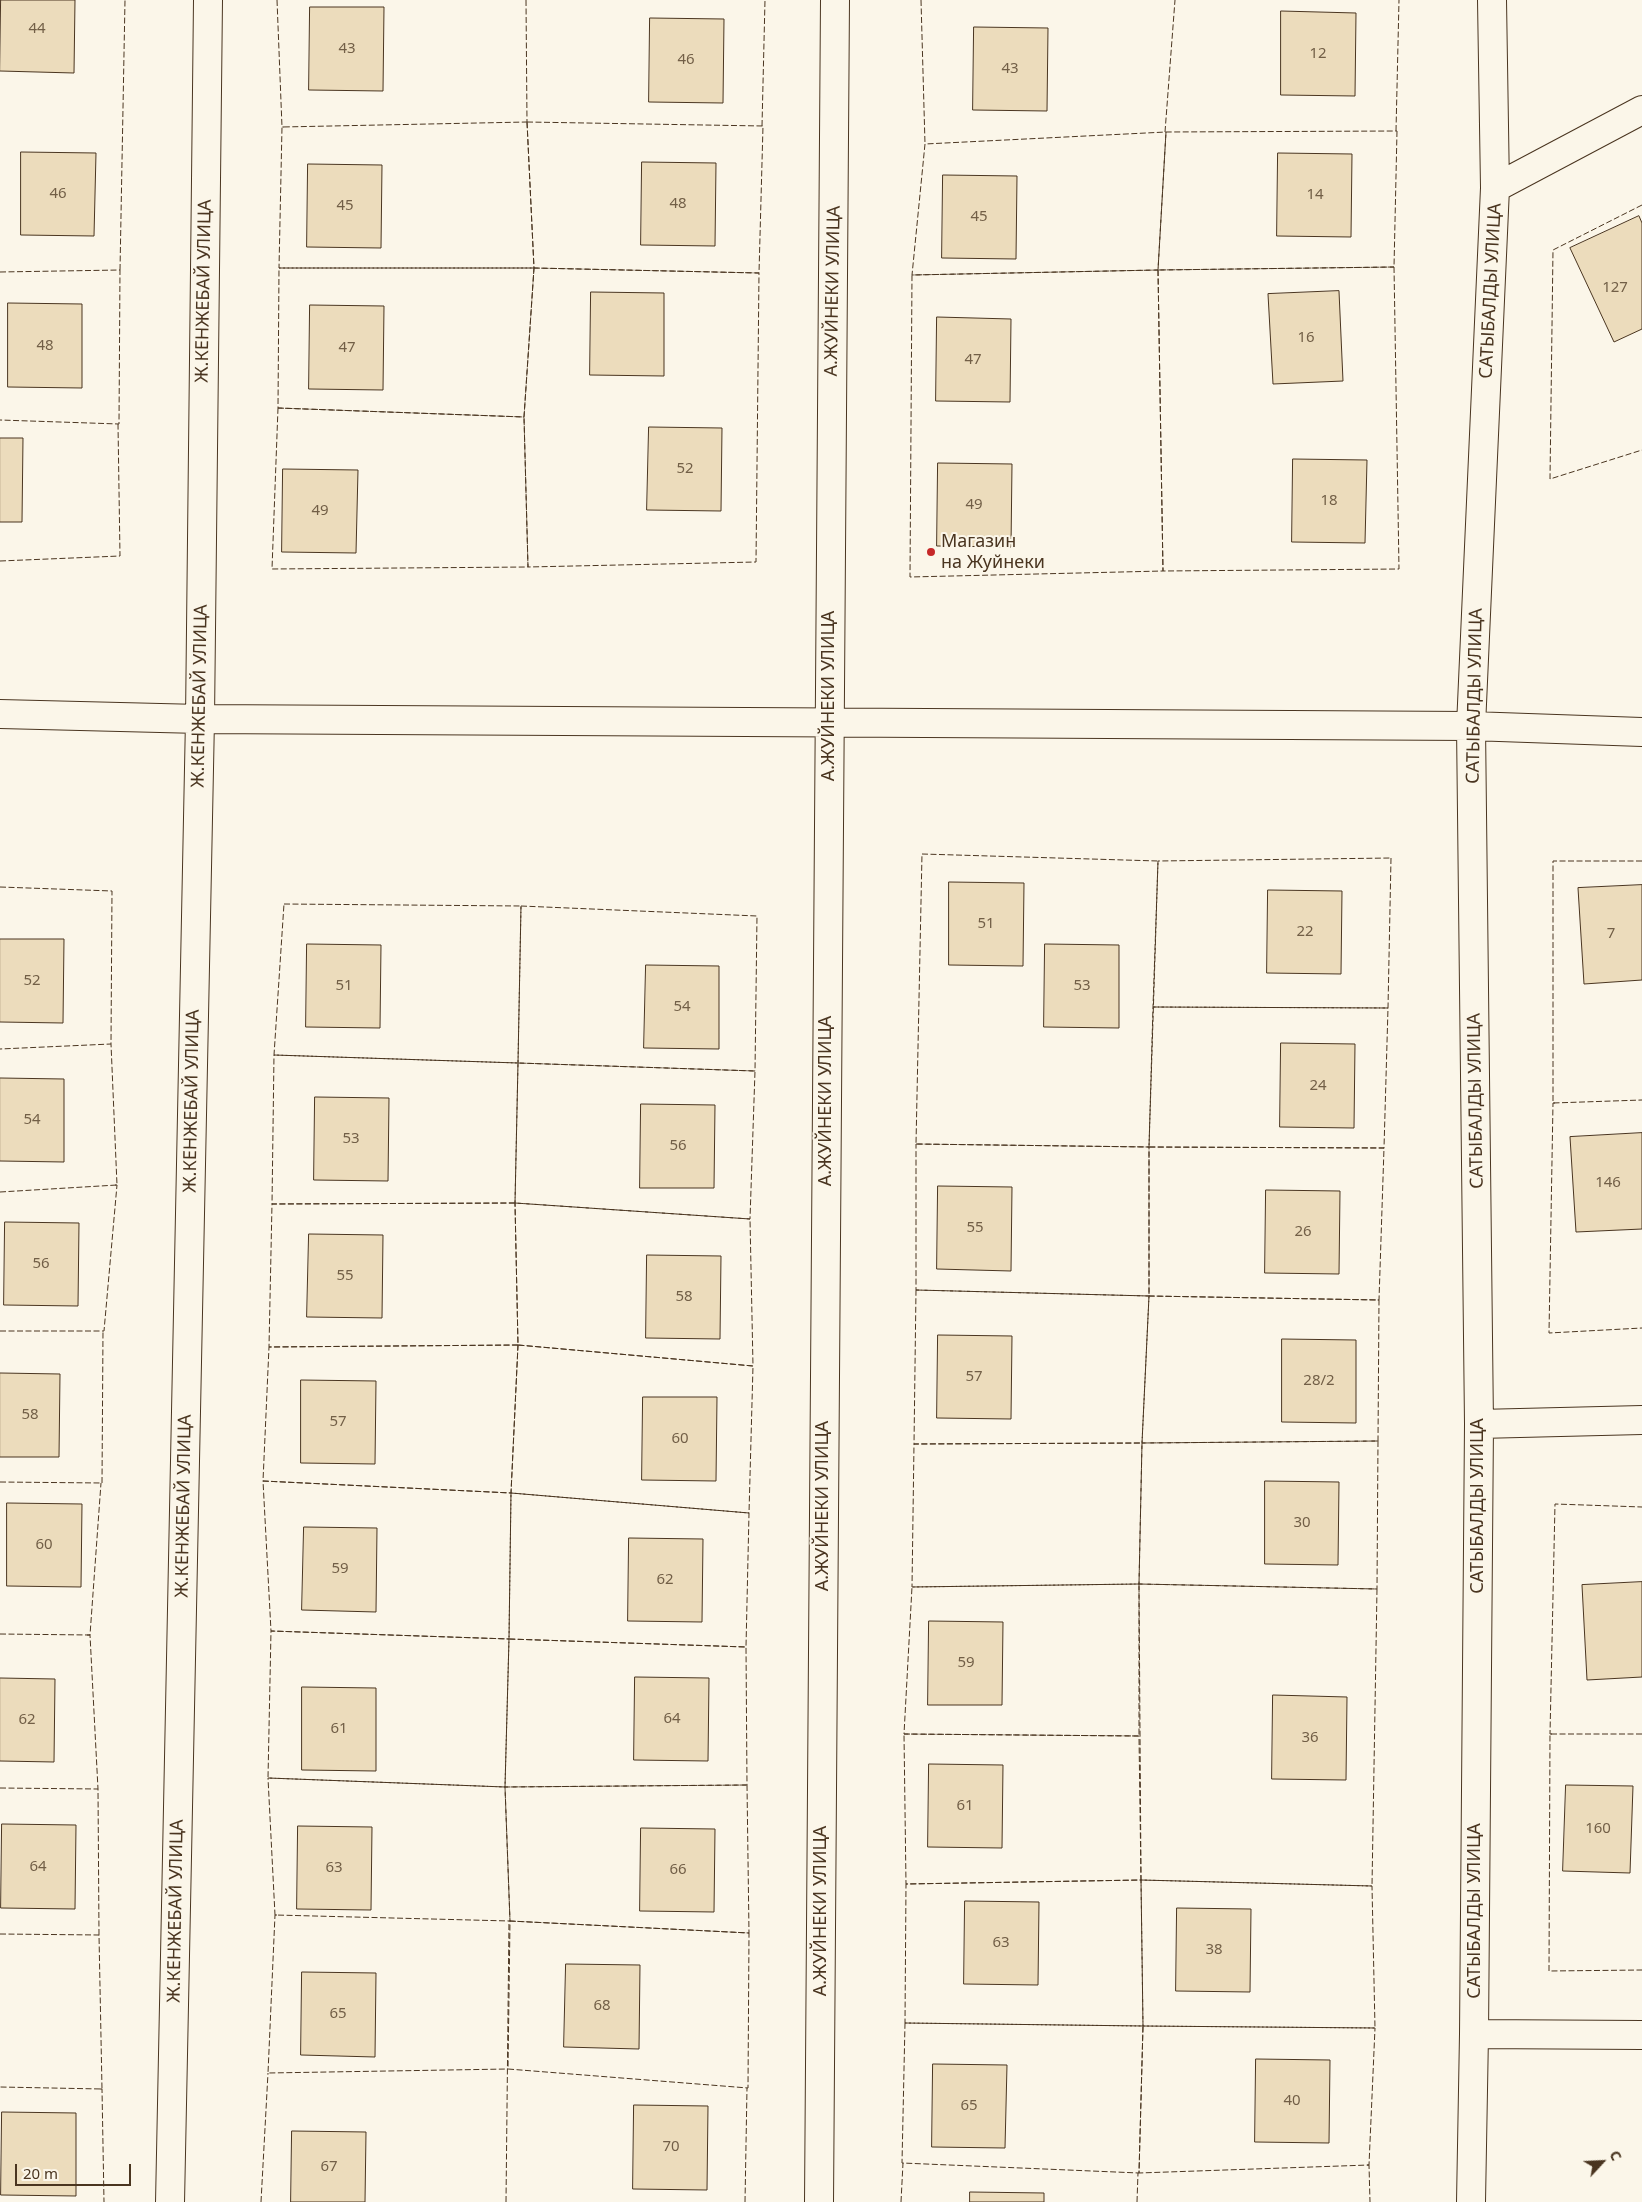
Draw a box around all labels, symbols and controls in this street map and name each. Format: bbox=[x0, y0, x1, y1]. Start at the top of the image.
house number: 44 bbox=[28, 20, 46, 38]
house number: 43 bbox=[338, 40, 356, 58]
house number: 12 bbox=[1309, 45, 1327, 63]
house number: 46 bbox=[677, 51, 695, 69]
house number: 43 bbox=[1001, 60, 1019, 78]
house number: 46 bbox=[49, 185, 67, 203]
house number: 14 bbox=[1306, 186, 1324, 204]
house number: 48 bbox=[669, 195, 687, 213]
house number: 45 bbox=[336, 197, 354, 215]
street label: Ж.КЕНЖЕБАЙ УЛИЦА bbox=[192, 199, 216, 383]
street label: САТЫБАЛДЫ УЛИЦА bbox=[1476, 203, 1506, 379]
street label: А.ЖУЙНЕКИ УЛИЦА bbox=[821, 205, 845, 377]
house number: 45 bbox=[970, 208, 988, 226]
house number: 127 bbox=[1602, 279, 1628, 297]
house number: 16 bbox=[1297, 329, 1315, 347]
house number: 48 bbox=[36, 337, 54, 355]
house number: 47 bbox=[338, 339, 356, 357]
house number: 47 bbox=[964, 351, 982, 369]
house number: 52 bbox=[676, 460, 694, 478]
house number: 18 bbox=[1320, 492, 1338, 510]
house number: 49 bbox=[965, 496, 983, 514]
house number: 49 bbox=[311, 502, 329, 520]
place label: Магазин на Жуйнеки bbox=[941, 531, 1045, 574]
marker: Магазин на Жуйнеки bbox=[925, 546, 937, 558]
street label: Ж.КЕНЖЕБАЙ УЛИЦА bbox=[188, 604, 212, 788]
street label: САТЫБАЛДЫ УЛИЦА bbox=[1463, 608, 1487, 784]
street label: А.ЖУЙНЕКИ УЛИЦА bbox=[818, 611, 840, 781]
house number: 51 bbox=[977, 915, 995, 933]
house number: 22 bbox=[1296, 923, 1314, 941]
house number: 7 bbox=[1607, 925, 1615, 943]
house number: 52 bbox=[23, 972, 41, 990]
house number: 51 bbox=[335, 977, 353, 995]
house number: 53 bbox=[1073, 977, 1091, 995]
house number: 54 bbox=[673, 998, 691, 1016]
street label: Ж.КЕНЖЕБАЙ УЛИЦА bbox=[180, 1009, 204, 1193]
street label: САТЫБАЛДЫ УЛИЦА bbox=[1464, 1013, 1488, 1189]
street label: А.ЖУЙНЕКИ УЛИЦА bbox=[815, 1016, 837, 1186]
house number: 24 bbox=[1309, 1077, 1327, 1095]
house number: 54 bbox=[23, 1111, 41, 1129]
house number: 53 bbox=[342, 1130, 360, 1148]
house number: 56 bbox=[669, 1137, 687, 1155]
house number: 146 bbox=[1595, 1174, 1621, 1192]
house number: 55 bbox=[966, 1219, 984, 1237]
house number: 26 bbox=[1294, 1223, 1312, 1241]
house number: 56 bbox=[32, 1255, 50, 1273]
house number: 55 bbox=[336, 1267, 354, 1285]
house number: 58 bbox=[675, 1288, 693, 1306]
house number: 57 bbox=[965, 1368, 983, 1386]
house number: 28/2 bbox=[1303, 1372, 1335, 1390]
house number: 58 bbox=[21, 1406, 39, 1424]
house number: 57 bbox=[329, 1413, 347, 1431]
street label: Ж.КЕНЖЕБАЙ УЛИЦА bbox=[172, 1414, 196, 1598]
street label: САТЫБАЛДЫ УЛИЦА bbox=[1467, 1418, 1489, 1594]
street label: А.ЖУЙНЕКИ УЛИЦА bbox=[812, 1421, 834, 1591]
house number: 60 bbox=[671, 1430, 689, 1448]
house number: 30 bbox=[1293, 1514, 1311, 1532]
house number: 60 bbox=[35, 1536, 53, 1554]
house number: 59 bbox=[331, 1560, 349, 1578]
house number: 62 bbox=[656, 1571, 674, 1589]
house number: 59 bbox=[957, 1654, 975, 1672]
house number: 64 bbox=[663, 1710, 681, 1728]
house number: 62 bbox=[18, 1711, 36, 1729]
house number: 61 bbox=[330, 1720, 348, 1738]
house number: 36 bbox=[1301, 1729, 1319, 1747]
house number: 61 bbox=[956, 1797, 974, 1815]
street label: Ж.КЕНЖЕБАЙ УЛИЦА bbox=[164, 1819, 188, 2003]
house number: 160 bbox=[1585, 1820, 1611, 1838]
street label: САТЫБАЛДЫ УЛИЦА bbox=[1464, 1823, 1486, 1999]
street label: А.ЖУЙНЕКИ УЛИЦА bbox=[810, 1826, 832, 1996]
house number: 64 bbox=[29, 1858, 47, 1876]
house number: 63 bbox=[325, 1859, 343, 1877]
house number: 66 bbox=[669, 1861, 687, 1879]
house number: 63 bbox=[992, 1934, 1010, 1952]
house number: 38 bbox=[1205, 1941, 1223, 1959]
house number: 68 bbox=[593, 1997, 611, 2015]
house number: 65 bbox=[329, 2005, 347, 2023]
house number: 40 bbox=[1283, 2092, 1301, 2110]
house number: 65 bbox=[960, 2097, 978, 2115]
north arrow bbox=[1577, 2137, 1627, 2187]
house number: 70 bbox=[662, 2138, 680, 2156]
text: С bbox=[1606, 2147, 1627, 2164]
scale bar bbox=[18, 2154, 134, 2186]
house number: 67 bbox=[320, 2158, 338, 2176]
text: 20 m bbox=[23, 2163, 58, 2183]

